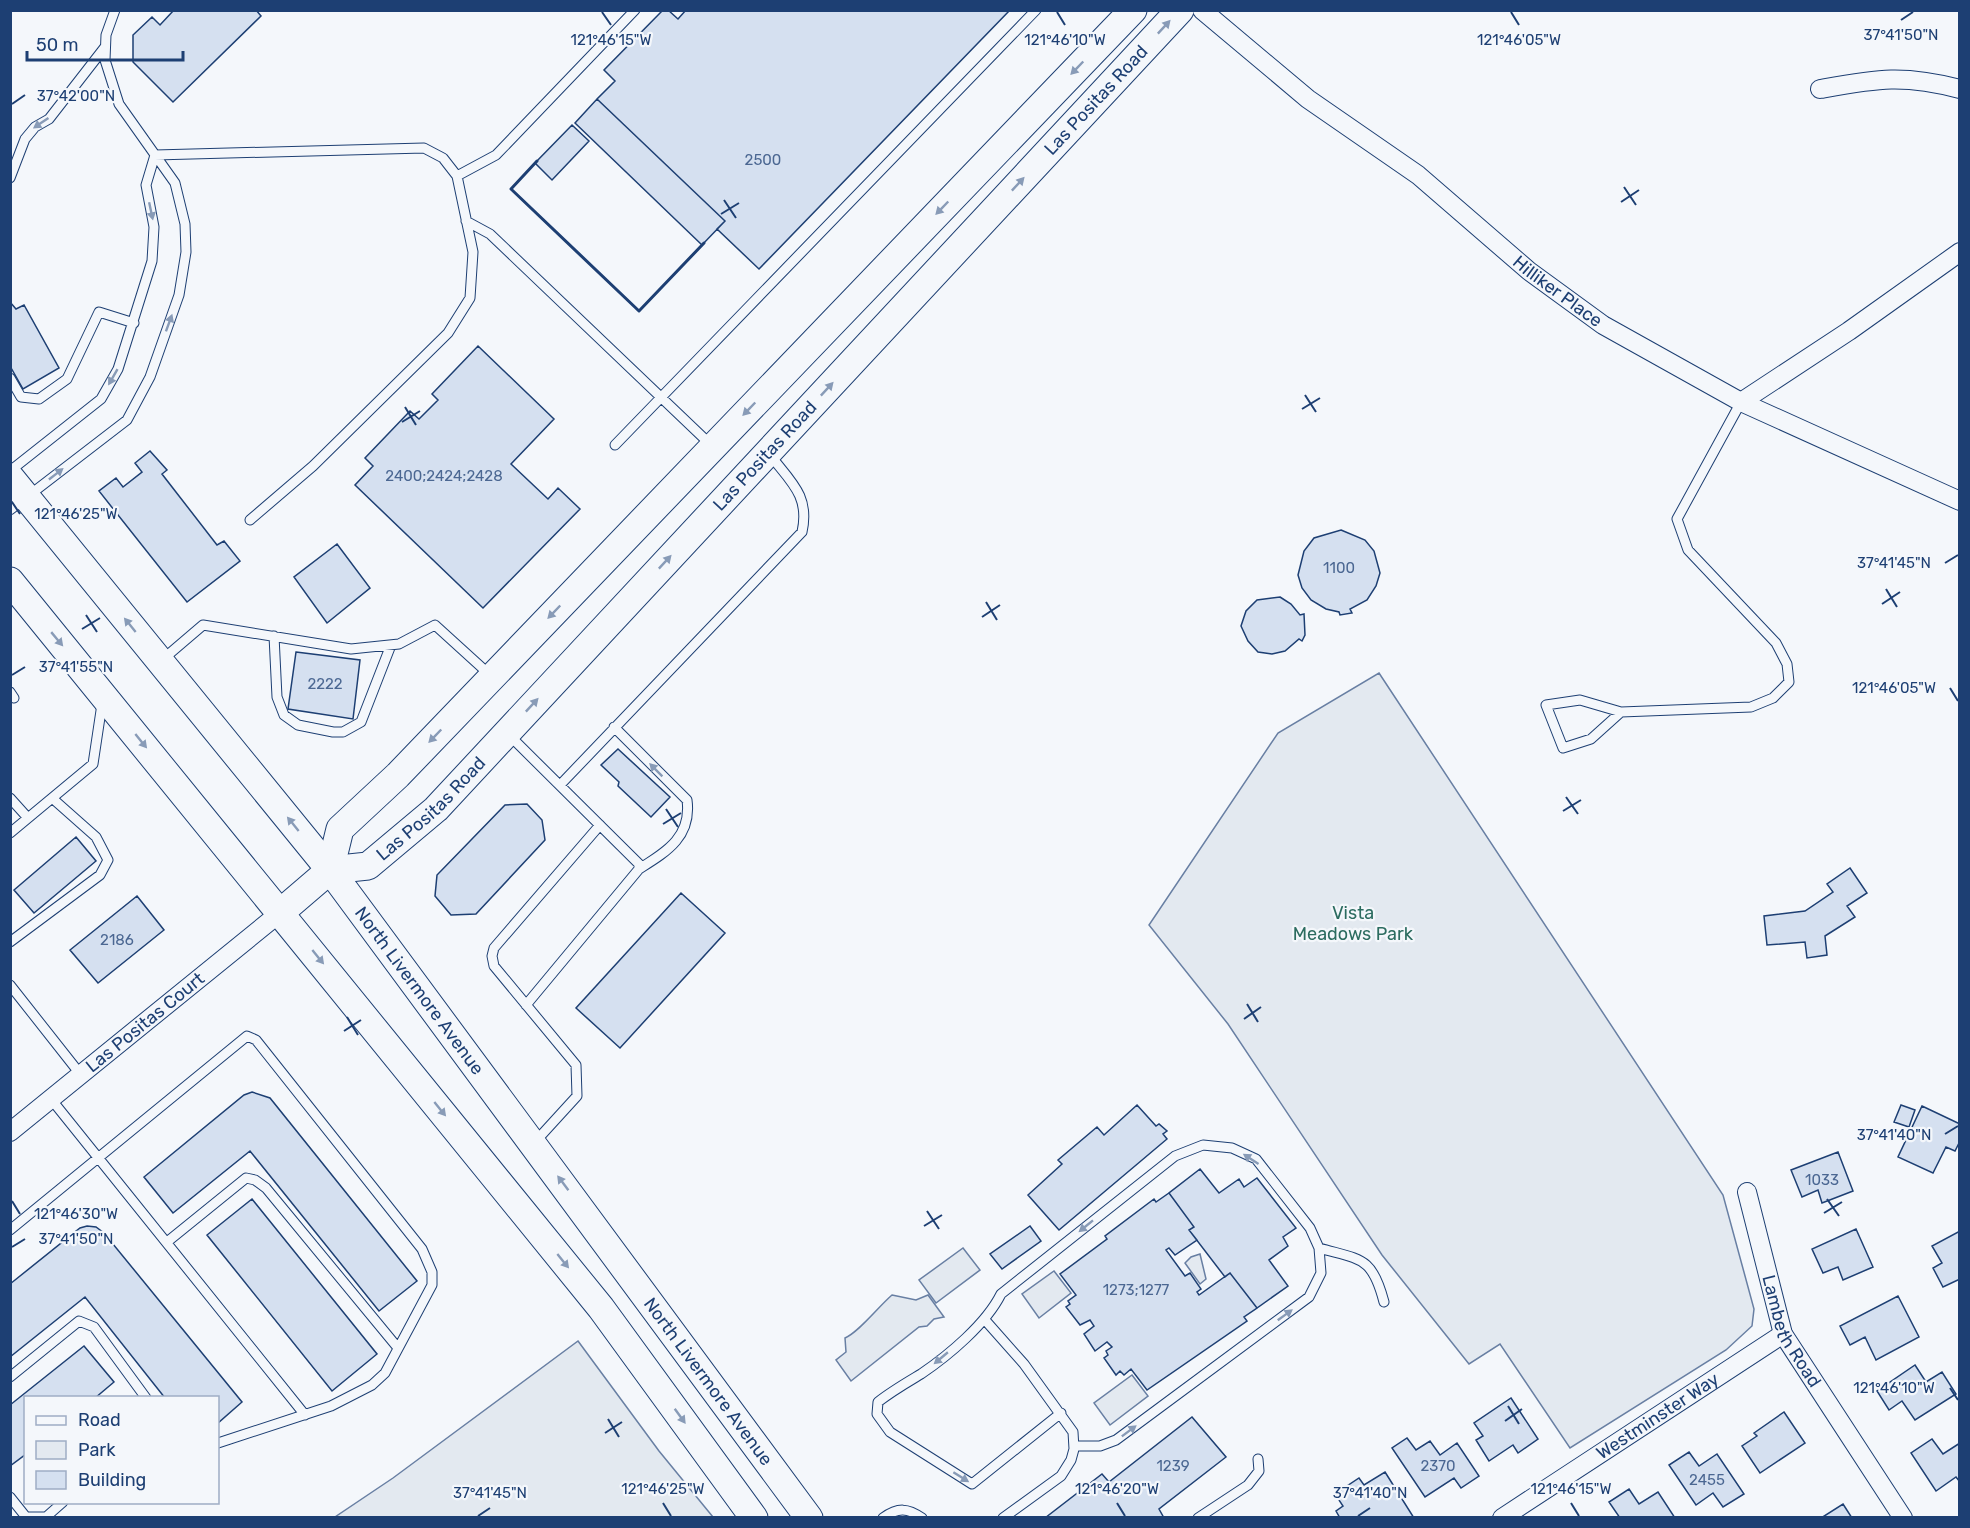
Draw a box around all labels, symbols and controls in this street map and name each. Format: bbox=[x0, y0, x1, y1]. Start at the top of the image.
one-way arrow bbox=[1157, 20, 1171, 35]
scale bar bbox=[27, 24, 183, 62]
text: 37°41'50"N bbox=[1863, 26, 1939, 44]
text: 121°46'15"W bbox=[571, 31, 651, 49]
text: 121°46'10"W bbox=[1024, 31, 1106, 49]
text: 121°46'05"W bbox=[1477, 31, 1561, 49]
text: 50 m bbox=[36, 34, 79, 56]
street label: Las Positas Road bbox=[1039, 41, 1153, 160]
one-way arrow bbox=[1071, 60, 1085, 74]
text: 37°42'00"N bbox=[37, 87, 115, 105]
one-way arrow bbox=[33, 118, 50, 129]
house number: 2500 bbox=[745, 151, 781, 169]
one-way arrow bbox=[1011, 177, 1025, 192]
one-way arrow bbox=[936, 200, 949, 215]
one-way arrow bbox=[147, 202, 156, 221]
street label: Hilliker Place bbox=[1508, 251, 1607, 332]
one-way arrow bbox=[165, 314, 175, 332]
one-way arrow bbox=[109, 369, 119, 386]
one-way arrow bbox=[820, 382, 833, 397]
street label: Las Positas Road bbox=[708, 396, 821, 515]
one-way arrow bbox=[742, 402, 756, 416]
house number: 2400;2424;2428 bbox=[385, 467, 503, 485]
one-way arrow bbox=[48, 468, 64, 480]
text: 121°46'25"W bbox=[34, 505, 118, 523]
text: 37°41'45"N bbox=[1857, 554, 1931, 572]
one-way arrow bbox=[658, 555, 672, 570]
house number: 1100 bbox=[1323, 559, 1355, 577]
one-way arrow bbox=[548, 604, 562, 618]
one-way arrow bbox=[124, 617, 137, 632]
one-way arrow bbox=[51, 631, 64, 647]
text: 37°41'55"N bbox=[39, 658, 113, 676]
house number: 2222 bbox=[307, 675, 343, 693]
text: 121°46'05"W bbox=[1852, 679, 1936, 697]
one-way arrow bbox=[525, 698, 539, 712]
one-way arrow bbox=[429, 728, 442, 743]
one-way arrow bbox=[134, 733, 147, 749]
street label: Las Positas Road bbox=[372, 752, 490, 865]
one-way arrow bbox=[650, 763, 664, 777]
one-way arrow bbox=[288, 817, 300, 832]
street label: North Livermore Avenue bbox=[350, 902, 489, 1079]
park label: Vista Meadows Park bbox=[1293, 902, 1414, 945]
house number: 2186 bbox=[100, 931, 134, 949]
one-way arrow bbox=[311, 949, 324, 965]
street label: Las Positas Court bbox=[81, 968, 209, 1077]
one-way arrow bbox=[434, 1101, 447, 1117]
text: 37°41'40"N bbox=[1857, 1126, 1931, 1144]
one-way arrow bbox=[1243, 1153, 1260, 1164]
house number: 1033 bbox=[1805, 1171, 1839, 1189]
one-way arrow bbox=[557, 1175, 569, 1191]
text: 121°46'30"W bbox=[34, 1205, 118, 1223]
one-way arrow bbox=[1078, 1220, 1094, 1233]
text: 37°41'50"N bbox=[38, 1230, 114, 1248]
one-way arrow bbox=[556, 1253, 568, 1268]
street label: Lambeth Road bbox=[1757, 1273, 1826, 1392]
house number: 1273;1277 bbox=[1103, 1281, 1170, 1299]
street label: North Livermore Avenue bbox=[639, 1293, 777, 1470]
one-way arrow bbox=[1277, 1309, 1293, 1321]
one-way arrow bbox=[933, 1351, 949, 1364]
street label: Westminster Way bbox=[1592, 1368, 1723, 1464]
text: 121°46'10"W bbox=[1853, 1379, 1935, 1397]
legend bbox=[24, 1396, 219, 1504]
one-way arrow bbox=[674, 1408, 686, 1424]
text: Road bbox=[78, 1409, 121, 1431]
one-way arrow bbox=[1121, 1426, 1136, 1438]
text: Park bbox=[78, 1439, 116, 1461]
house number: 1239 bbox=[1156, 1457, 1190, 1475]
house number: 2370 bbox=[1420, 1457, 1456, 1475]
text: Building bbox=[78, 1469, 146, 1491]
one-way arrow bbox=[953, 1471, 969, 1482]
house number: 2455 bbox=[1689, 1471, 1725, 1489]
text: 121°46'25"W bbox=[621, 1480, 705, 1498]
text: 121°46'20"W bbox=[1075, 1480, 1159, 1498]
text: 121°46'15"W bbox=[1531, 1480, 1611, 1498]
text: 37°41'45"N bbox=[453, 1484, 527, 1502]
text: 37°41'40"N bbox=[1333, 1484, 1407, 1502]

